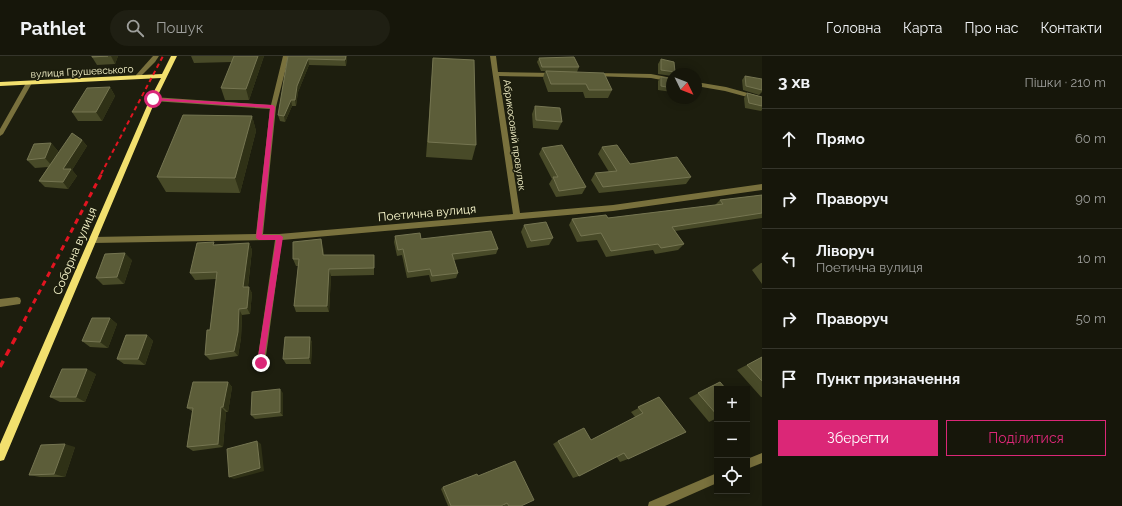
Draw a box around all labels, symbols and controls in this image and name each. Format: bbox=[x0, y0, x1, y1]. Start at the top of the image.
search box bbox=[110, 10, 390, 46]
text: Pathlet bbox=[20, 17, 86, 39]
icon: search bbox=[124, 17, 146, 39]
text: Пошук bbox=[156, 19, 203, 37]
text: Головна bbox=[826, 20, 881, 36]
text: Карта bbox=[903, 20, 943, 36]
text: Про нас bbox=[965, 20, 1019, 36]
text: Контакти bbox=[1041, 20, 1102, 36]
street label: вулиця Грушевського bbox=[30, 63, 134, 80]
north arrow bbox=[666, 68, 702, 104]
text: 3 хв bbox=[778, 72, 810, 92]
text: Пішки · 210 m bbox=[1024, 75, 1106, 90]
street label: Абрикосовий провулок bbox=[501, 79, 528, 191]
route start bbox=[144, 90, 162, 108]
icon: ahead bbox=[778, 128, 800, 150]
text: Прямо bbox=[816, 130, 865, 148]
text: 60 m bbox=[1075, 131, 1106, 146]
icon: right bbox=[778, 188, 800, 210]
text: Праворуч bbox=[816, 190, 888, 208]
text: 90 m bbox=[1075, 191, 1106, 206]
street label: Поетична вулиця bbox=[377, 202, 477, 224]
street label: Соборна вулиця bbox=[50, 205, 100, 297]
text: Ліворуч bbox=[816, 242, 874, 260]
icon: left bbox=[778, 248, 800, 270]
text: 10 m bbox=[1077, 251, 1106, 266]
text: Поетична вулиця bbox=[816, 260, 923, 275]
icon: right bbox=[778, 308, 800, 330]
text: Праворуч bbox=[816, 310, 888, 328]
text: 50 m bbox=[1076, 311, 1106, 326]
route end bbox=[252, 354, 270, 372]
icon: arrive bbox=[778, 368, 800, 390]
text: Пункт призначення bbox=[816, 370, 960, 388]
map controls bbox=[714, 386, 750, 494]
button: + bbox=[714, 386, 750, 422]
button: Зберегти bbox=[778, 420, 938, 456]
button: Поділитися bbox=[946, 420, 1106, 456]
button: − bbox=[714, 422, 750, 458]
button: locate bbox=[714, 458, 750, 494]

